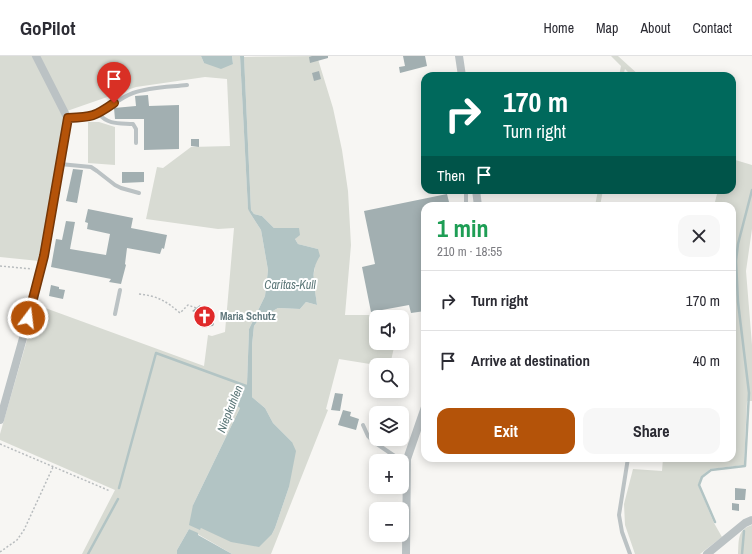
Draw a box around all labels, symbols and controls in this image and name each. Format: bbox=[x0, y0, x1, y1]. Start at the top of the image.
text: GoPilot bbox=[20, 15, 75, 41]
text: Home bbox=[543, 19, 574, 37]
text: Map bbox=[596, 19, 618, 37]
text: About bbox=[640, 19, 670, 37]
text: Contact bbox=[692, 19, 732, 37]
pin bbox=[97, 62, 131, 103]
icon: arrive bbox=[103, 68, 125, 90]
text: 170 m bbox=[503, 83, 568, 121]
icon: right bbox=[437, 88, 489, 140]
text: Turn right bbox=[503, 119, 566, 144]
icon: arrive bbox=[473, 164, 495, 186]
text: Then bbox=[437, 165, 465, 186]
text: 1 min bbox=[437, 212, 488, 244]
button: close bbox=[678, 215, 720, 257]
text: 210 m · 18:55 bbox=[437, 243, 502, 260]
water label: Caritas-Kull bbox=[264, 277, 317, 293]
icon: right bbox=[437, 290, 459, 312]
text: Turn right bbox=[471, 290, 528, 311]
text: 170 m bbox=[686, 290, 720, 311]
position arrow bbox=[7, 297, 49, 339]
church icon: Maria Schutz bbox=[192, 303, 218, 329]
place label: Maria Schutz bbox=[220, 309, 276, 323]
map controls bbox=[369, 310, 409, 542]
button: sound bbox=[369, 310, 409, 350]
icon: arrive bbox=[437, 350, 459, 372]
text: Arrive at destination bbox=[471, 350, 590, 371]
text: 40 m bbox=[693, 350, 720, 371]
button: search bbox=[369, 358, 409, 398]
water label: Niepkuhlen bbox=[213, 383, 247, 435]
button: layers bbox=[369, 406, 409, 446]
button: Exit bbox=[437, 408, 575, 454]
button: Share bbox=[583, 408, 720, 454]
button: + bbox=[369, 454, 409, 494]
button: − bbox=[369, 502, 409, 542]

